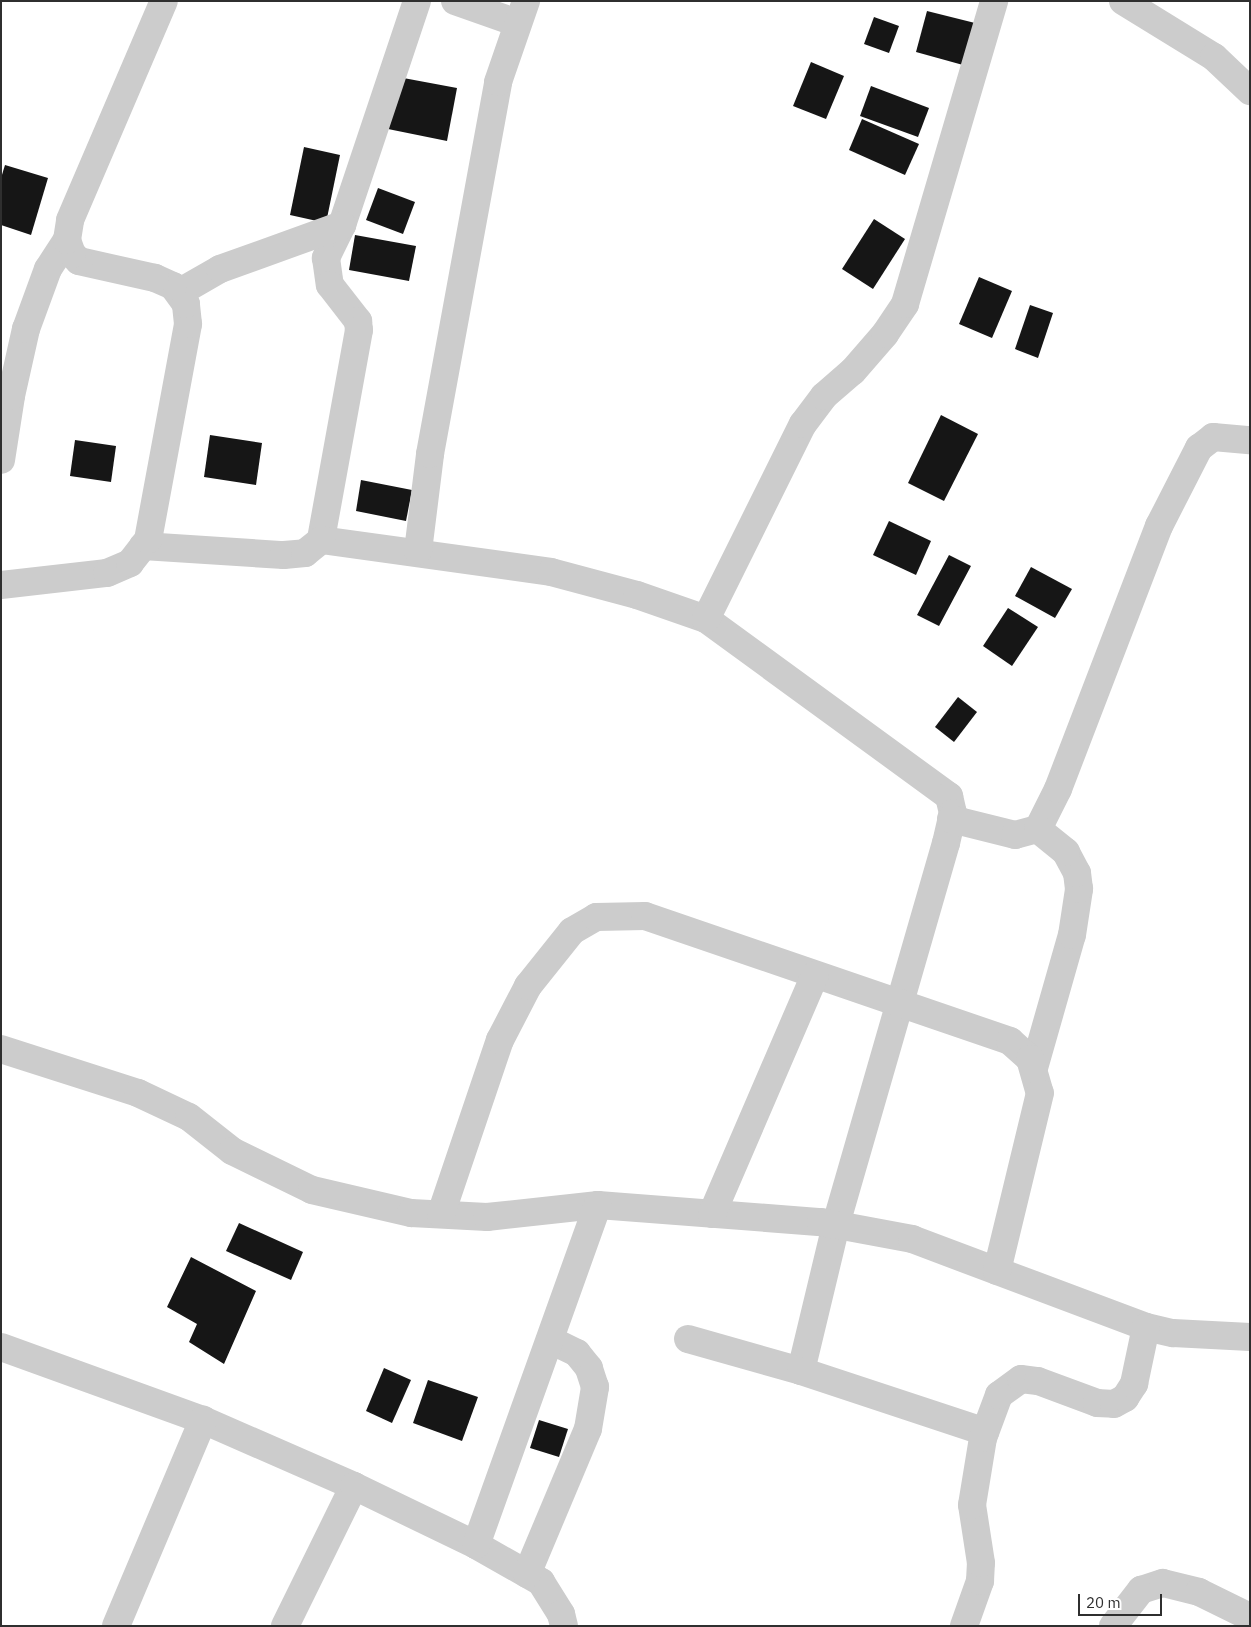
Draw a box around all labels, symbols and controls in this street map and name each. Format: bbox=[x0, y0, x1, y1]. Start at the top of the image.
scale bar bbox=[1081, 1584, 1165, 1616]
text: 20 m bbox=[1086, 1593, 1121, 1612]

